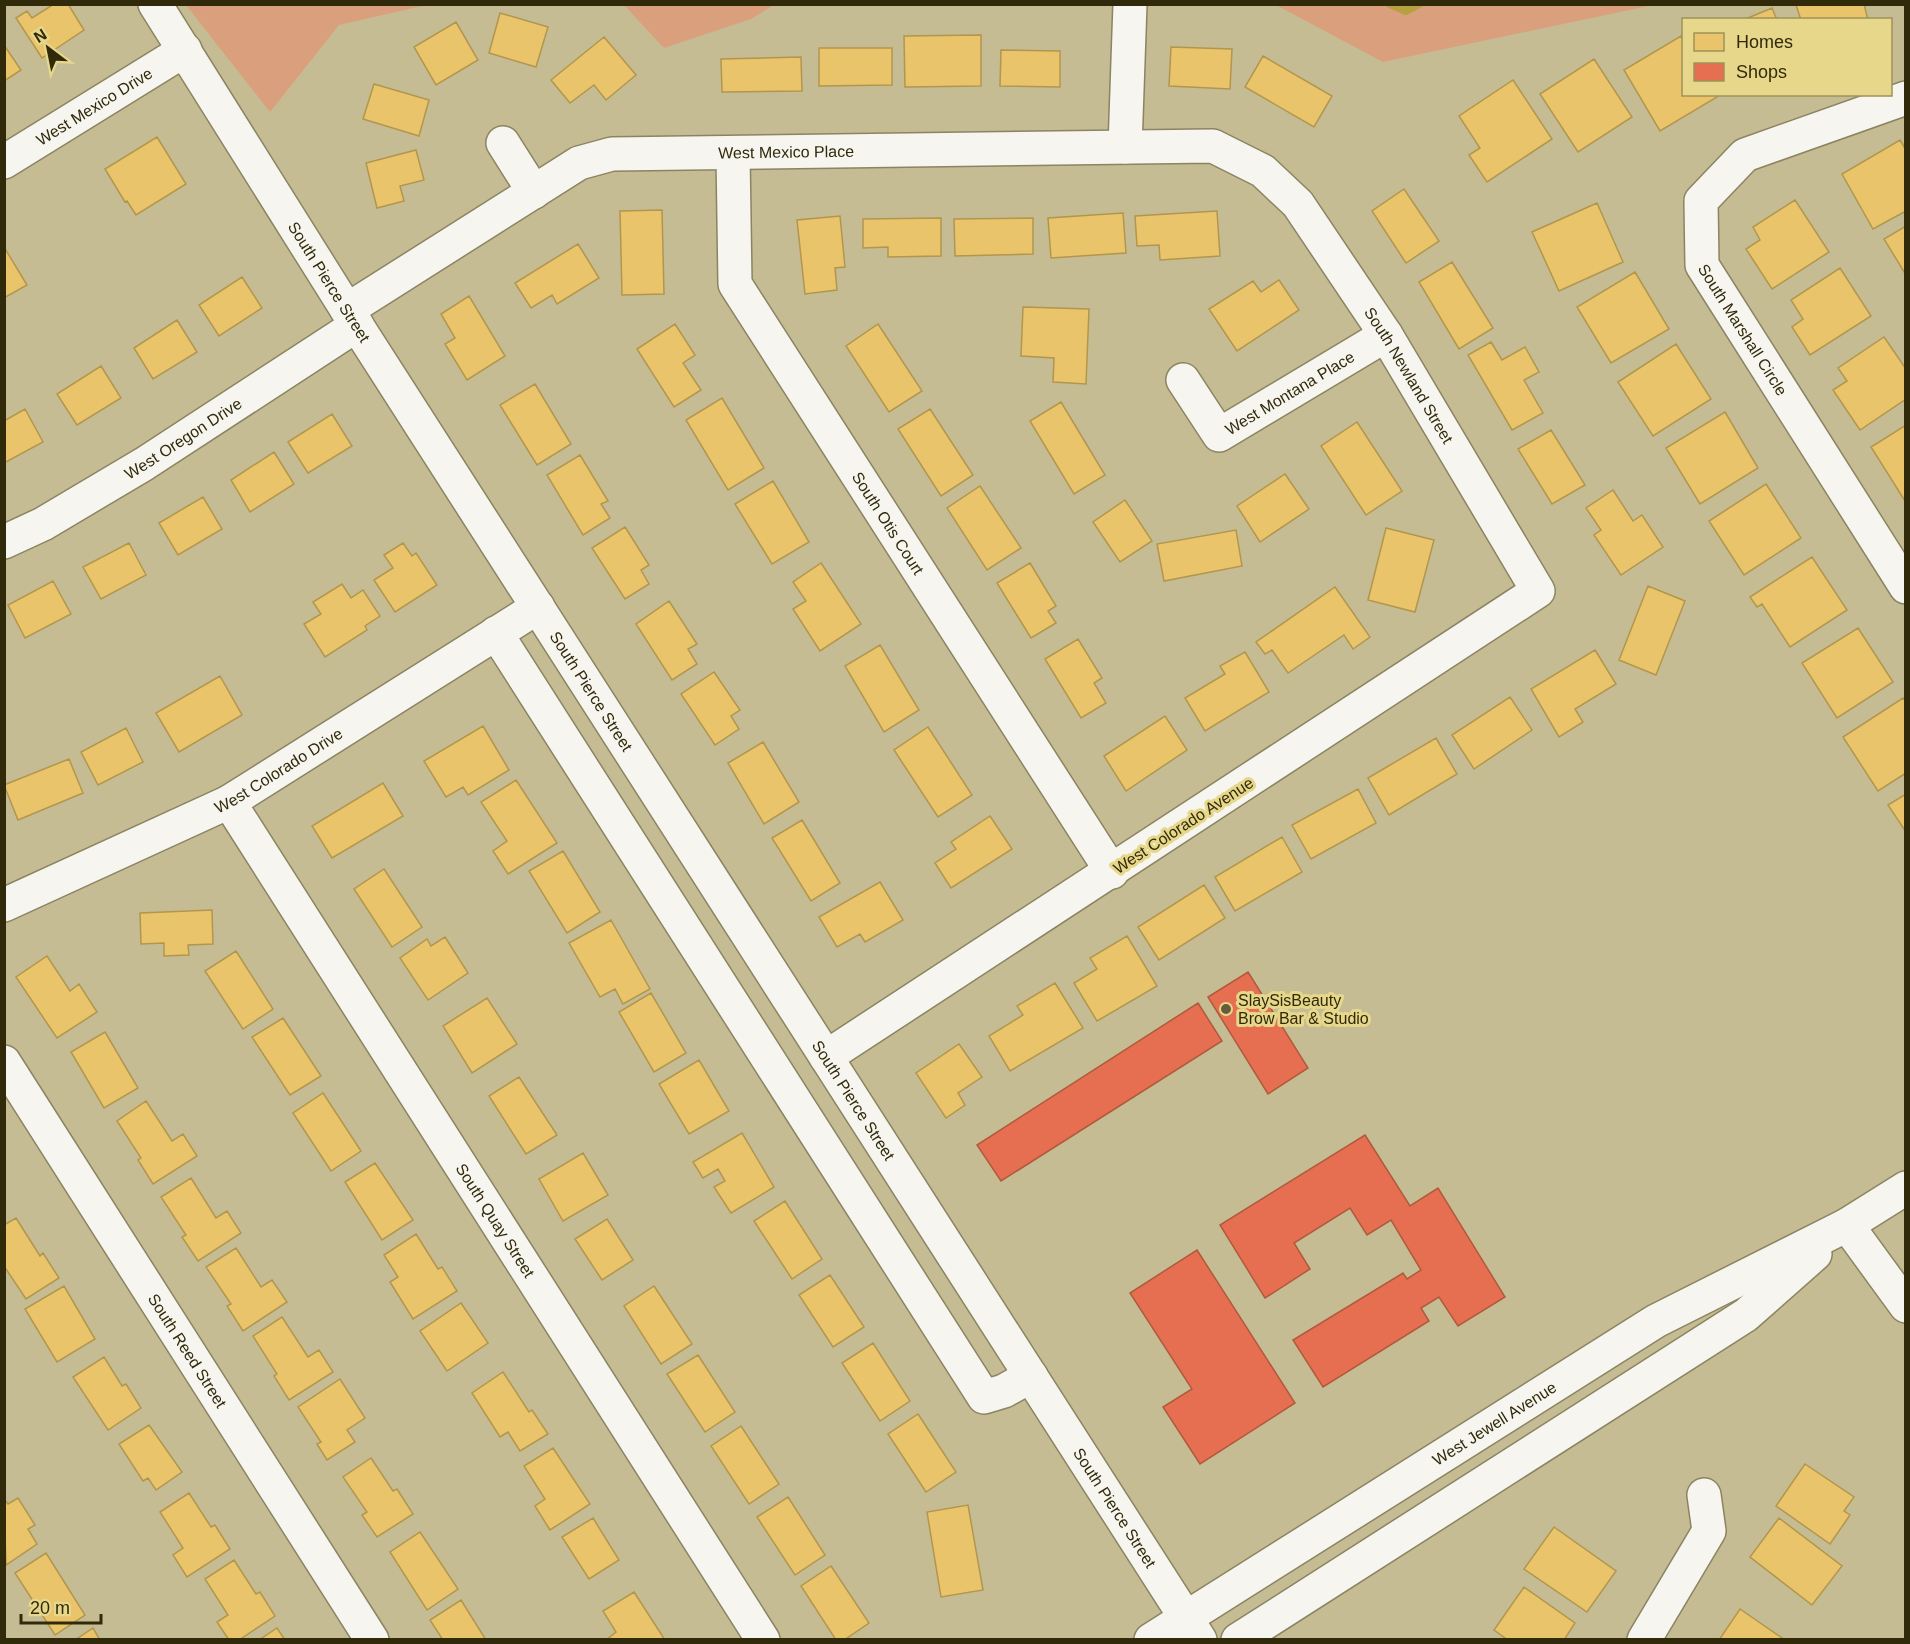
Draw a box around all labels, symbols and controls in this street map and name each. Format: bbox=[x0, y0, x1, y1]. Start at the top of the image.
north arrow bbox=[18, 18, 78, 78]
legend bbox=[1682, 18, 1892, 96]
text: N bbox=[31, 25, 50, 46]
text: Homes bbox=[1736, 32, 1793, 52]
text: Shops bbox=[1736, 62, 1787, 82]
street label: West Mexico Drive bbox=[33, 64, 156, 149]
street label: West Mexico Place bbox=[718, 143, 854, 162]
street label: South Pierce Street bbox=[285, 219, 374, 346]
street label: South Marshall Circle bbox=[1695, 261, 1790, 399]
street label: South Newland Street bbox=[1361, 304, 1457, 447]
street label: West Montana Place bbox=[1222, 348, 1358, 438]
street label: West Oregon Drive bbox=[122, 395, 245, 483]
street label: South Otis Court bbox=[849, 469, 927, 578]
street label: South Pierce Street bbox=[546, 628, 636, 755]
street label: West Colorado Drive bbox=[212, 725, 346, 816]
street label: West Colorado Avenue bbox=[1110, 774, 1256, 877]
place label: SlaySisBeauty Brow Bar & Studio bbox=[1238, 992, 1369, 1027]
marker: SlaySisBeauty Brow Bar & Studio bbox=[1219, 1002, 1233, 1016]
street label: South Pierce Street bbox=[809, 1037, 898, 1164]
street label: South Quay Street bbox=[453, 1160, 538, 1281]
street label: South Reed Street bbox=[145, 1291, 230, 1411]
street label: West Jewell Avenue bbox=[1430, 1378, 1559, 1469]
street label: South Pierce Street bbox=[1070, 1445, 1160, 1571]
scale bar bbox=[21, 1587, 100, 1625]
text: 20 m bbox=[30, 1598, 70, 1618]

